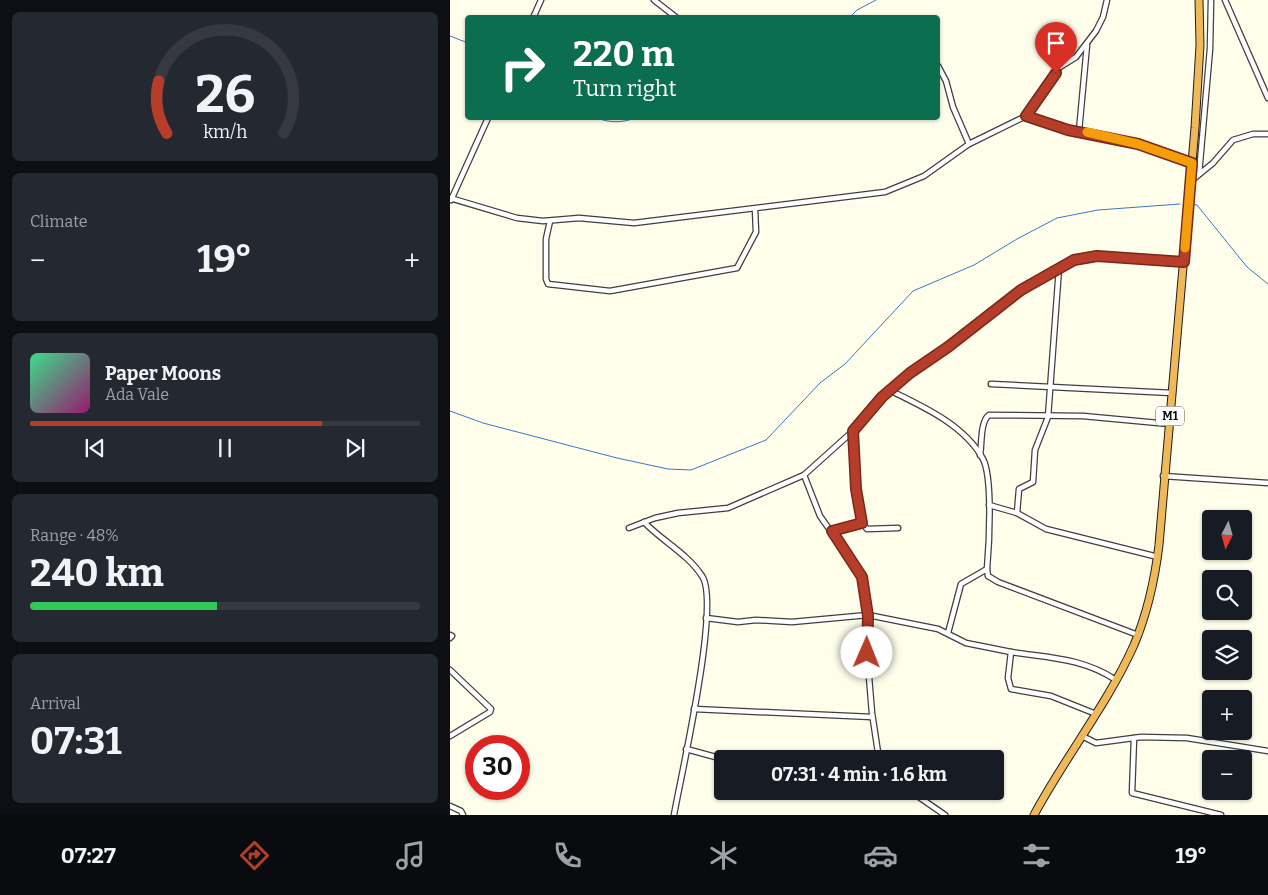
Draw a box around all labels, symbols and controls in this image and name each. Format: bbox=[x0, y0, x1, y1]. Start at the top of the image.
pin bbox=[1035, 22, 1077, 73]
icon: arrive bbox=[1042, 29, 1070, 57]
text: 220 m bbox=[573, 33, 674, 75]
icon: right bbox=[490, 35, 555, 100]
text: 26 bbox=[195, 63, 255, 126]
text: Turn right bbox=[573, 75, 676, 102]
text: km/h bbox=[203, 121, 247, 143]
text: Climate bbox=[30, 212, 88, 231]
text: 19° bbox=[197, 236, 252, 282]
text: − bbox=[30, 244, 45, 277]
text: + bbox=[404, 244, 420, 277]
text: Paper Moons bbox=[105, 362, 221, 385]
text: Ada Vale bbox=[105, 385, 169, 404]
road number: M1 bbox=[1156, 406, 1184, 426]
icon: previous bbox=[81, 434, 109, 462]
icon: pause bbox=[211, 434, 239, 462]
icon: next bbox=[341, 434, 369, 462]
north arrow bbox=[1202, 510, 1252, 560]
map controls bbox=[1202, 510, 1252, 800]
text: Range · 48% bbox=[30, 526, 119, 545]
text: 240 km bbox=[30, 550, 164, 596]
button: search bbox=[1202, 570, 1252, 620]
position arrow bbox=[840, 626, 892, 678]
button: layers bbox=[1202, 630, 1252, 680]
button: + bbox=[1202, 690, 1252, 740]
text: Arrival bbox=[30, 694, 81, 713]
text: 07:31 bbox=[30, 718, 122, 764]
speed limit sign: 30 bbox=[465, 735, 530, 800]
button: − bbox=[1202, 750, 1252, 800]
text: 07:31 · 4 min · 1.6 km bbox=[771, 763, 947, 786]
icon: directions bbox=[237, 838, 272, 873]
icon: music bbox=[393, 838, 428, 873]
icon: phone bbox=[550, 838, 585, 873]
icon: climate bbox=[706, 838, 741, 873]
icon: car bbox=[863, 838, 898, 873]
icon: filters bbox=[1019, 838, 1054, 873]
text: 07:27 bbox=[61, 842, 116, 869]
text: 19° bbox=[1175, 842, 1207, 869]

